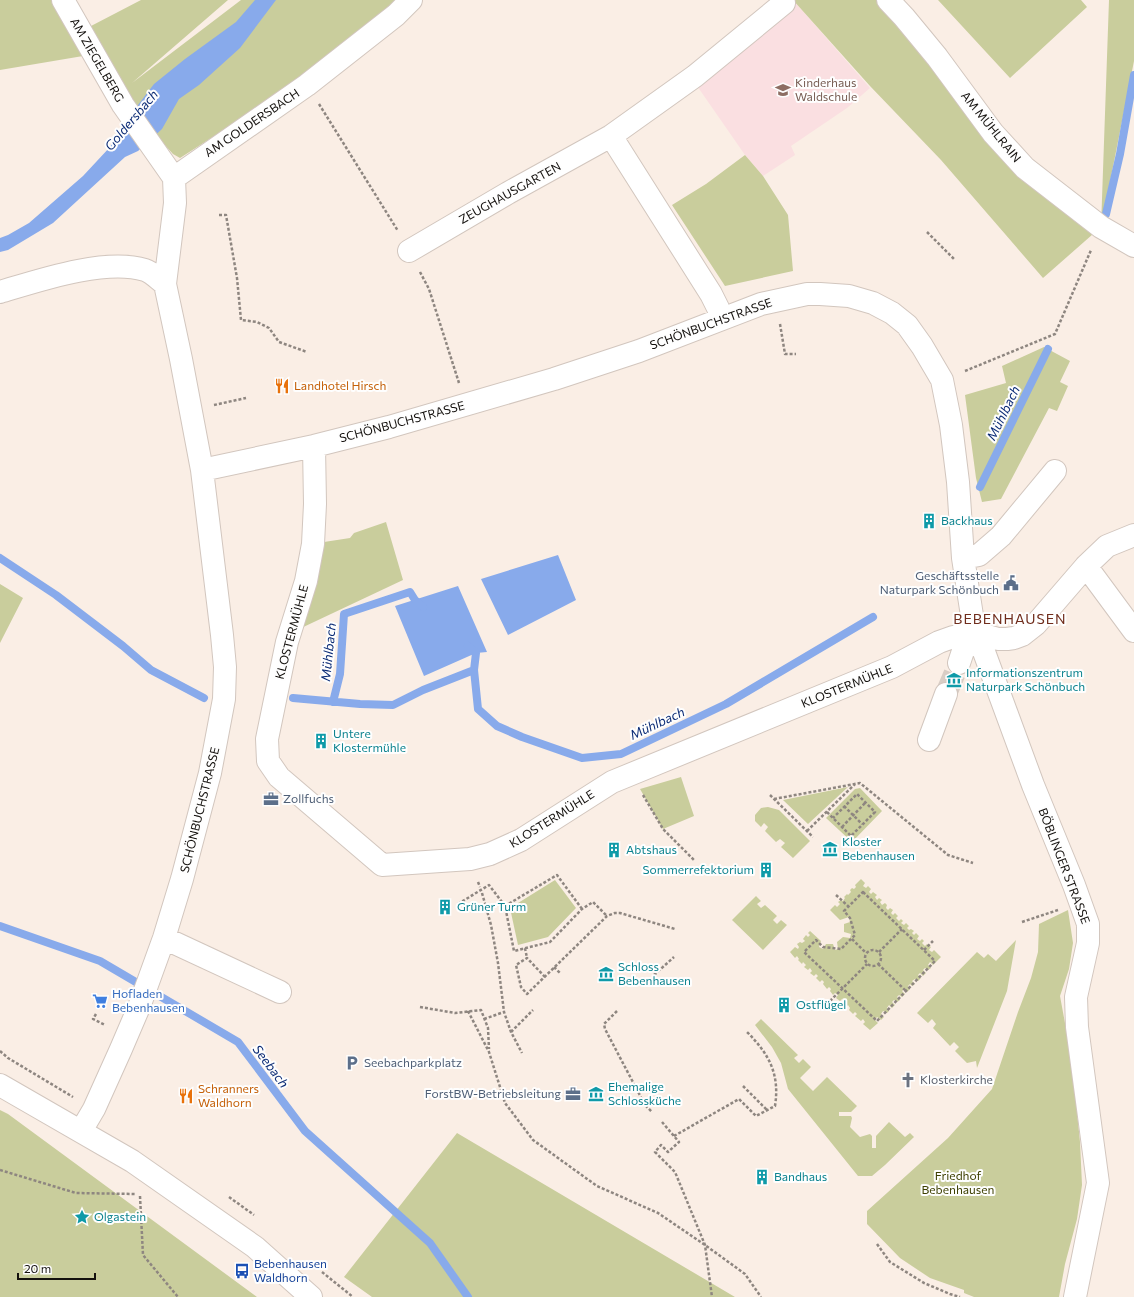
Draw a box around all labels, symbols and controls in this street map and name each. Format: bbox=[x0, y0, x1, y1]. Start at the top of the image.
street label: AM ZIEGELBERG bbox=[68, 15, 128, 104]
place label: Kinderhaus Waldschule bbox=[795, 75, 857, 103]
school or university icon: Kinderhaus Waldschule bbox=[774, 81, 792, 99]
street label: AM GOLDERSBACH bbox=[201, 85, 302, 159]
water label: Goldersbach bbox=[101, 86, 161, 154]
street label: AM MÜHLRAIN bbox=[959, 88, 1025, 164]
street label: ZEUGHAUSGARTEN bbox=[456, 158, 563, 226]
street label: SCHÖNBUCHSTRASSE bbox=[648, 294, 774, 352]
restaurant icon: Landhotel Hirsch bbox=[273, 377, 291, 395]
place label: Landhotel Hirsch bbox=[294, 378, 386, 392]
water label: Mühlbach bbox=[983, 383, 1023, 443]
street label: SCHÖNBUCHSTRASSE bbox=[338, 398, 466, 444]
building icon: Backhaus bbox=[920, 512, 938, 530]
place label: Backhaus bbox=[941, 513, 993, 527]
place label: Geschäftsstelle Naturpark Schönbuch bbox=[880, 568, 999, 596]
public building icon: Geschäftsstelle Naturpark Schönbuch bbox=[1002, 574, 1020, 592]
street label: KLOSTERMÜHLE bbox=[272, 583, 310, 681]
district label: BEBENHAUSEN bbox=[953, 610, 1067, 627]
water label: Mühlbach bbox=[317, 622, 339, 682]
street label: KLOSTERMÜHLE bbox=[799, 660, 894, 710]
place label: Informationszentrum Naturpark Schönbuch bbox=[966, 665, 1085, 693]
museum icon: Informationszentrum Naturpark Schönbuch bbox=[945, 671, 963, 689]
water label: Mühlbach bbox=[627, 703, 687, 743]
place label: Untere Klostermühle bbox=[333, 726, 406, 754]
building icon: Untere Klostermühle bbox=[312, 732, 330, 750]
street label: SCHÖNBUCHSTRASSE bbox=[177, 746, 221, 874]
street label: KLOSTERMÜHLE bbox=[506, 786, 596, 850]
office icon: Zollfuchs bbox=[262, 790, 280, 808]
place label: Zollfuchs bbox=[283, 791, 334, 805]
street label: BÖBLINGER STRASSE bbox=[1036, 806, 1093, 926]
place label: Kloster Bebenhausen bbox=[842, 834, 915, 862]
museum icon: Kloster Bebenhausen bbox=[821, 840, 839, 858]
building icon: Abtshaus bbox=[605, 841, 623, 859]
place label: Abtshaus bbox=[626, 842, 677, 856]
building icon: Sommerrefektorium bbox=[757, 861, 775, 879]
place label: Sommerrefektorium bbox=[643, 862, 754, 876]
building icon: Grüner Turm bbox=[436, 898, 454, 916]
place label: Grüner Turm bbox=[457, 899, 526, 913]
place label: Schloss Bebenhausen bbox=[618, 959, 691, 987]
museum icon: Schloss Bebenhausen bbox=[597, 965, 615, 983]
place label: Hofladen Bebenhausen bbox=[112, 986, 185, 1014]
supermarket icon: Hofladen Bebenhausen bbox=[91, 992, 109, 1010]
building icon: Ostflügel bbox=[775, 996, 793, 1014]
place label: Ostflügel bbox=[796, 997, 846, 1011]
water label: Seebach bbox=[250, 1041, 292, 1091]
parking icon: Seebachparkplatz bbox=[343, 1054, 361, 1072]
place label: Seebachparkplatz bbox=[364, 1055, 462, 1069]
church icon: Klosterkirche bbox=[899, 1071, 917, 1089]
place label: Klosterkirche bbox=[920, 1072, 993, 1086]
place label: Ehemalige Schlossküche bbox=[608, 1079, 681, 1107]
place label: Schranners Waldhorn bbox=[198, 1081, 259, 1109]
office icon: ForstBW-Betriebsleitung bbox=[564, 1085, 582, 1103]
museum icon: Ehemalige Schlossküche bbox=[587, 1085, 605, 1103]
place label: ForstBW-Betriebsleitung bbox=[425, 1086, 561, 1100]
restaurant icon: Schranners Waldhorn bbox=[177, 1087, 195, 1105]
building icon: Bandhaus bbox=[753, 1168, 771, 1186]
park label: Friedhof Bebenhausen bbox=[922, 1168, 994, 1196]
place label: Bandhaus bbox=[774, 1169, 827, 1183]
place icon: Olgastein bbox=[73, 1208, 91, 1226]
place label: Olgastein bbox=[94, 1209, 146, 1223]
scale bar bbox=[18, 1255, 95, 1281]
place label: Bebenhausen Waldhorn bbox=[254, 1256, 327, 1284]
text: 20 m bbox=[24, 1261, 51, 1275]
bus stop icon: Bebenhausen Waldhorn bbox=[233, 1262, 251, 1280]

